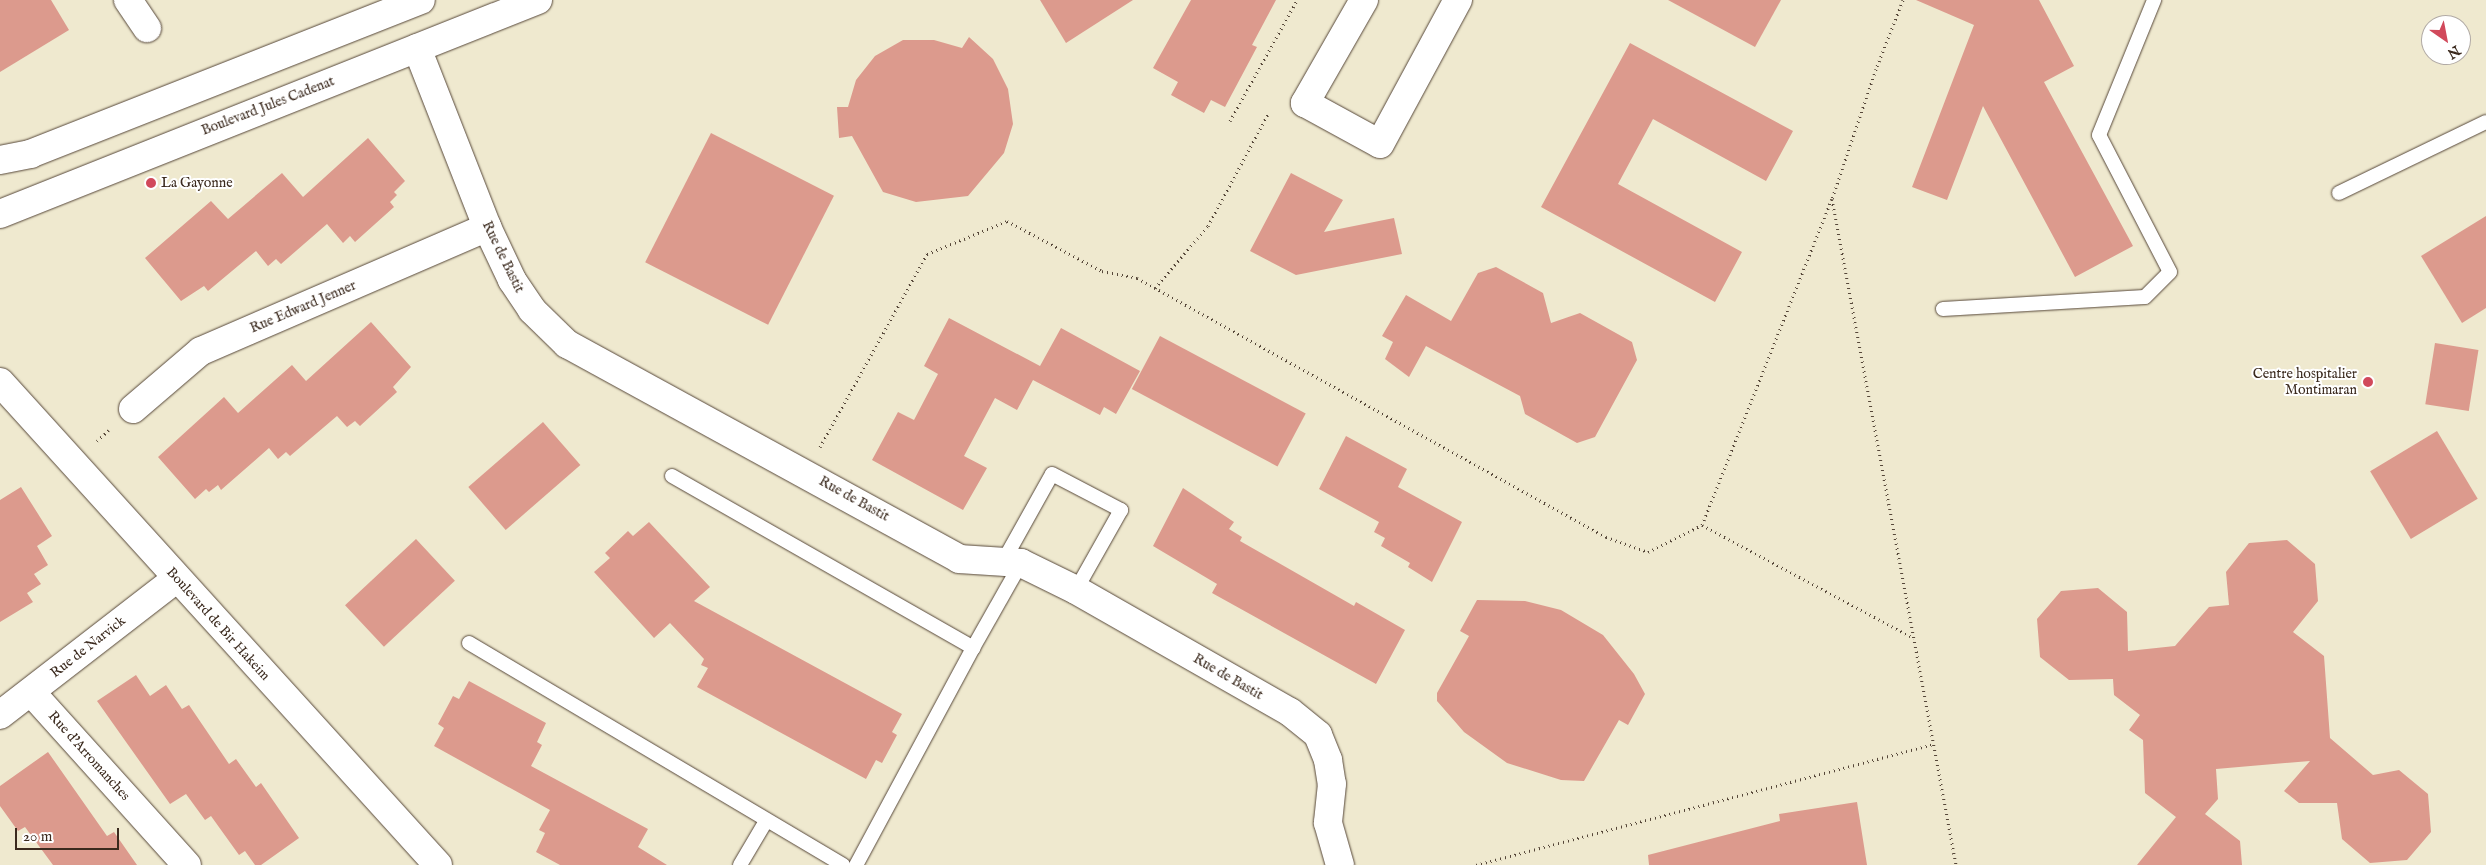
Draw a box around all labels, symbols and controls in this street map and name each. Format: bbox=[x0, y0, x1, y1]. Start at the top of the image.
north arrow bbox=[2421, 15, 2471, 65]
text: N bbox=[2444, 41, 2464, 63]
street label: Boulevard Jules Cadenat bbox=[199, 73, 337, 139]
place label: La Gayonne bbox=[161, 175, 233, 191]
marker: La Gayonne bbox=[145, 177, 157, 189]
street label: Rue de Bastit bbox=[478, 218, 528, 296]
street label: Rue Edward Jenner bbox=[247, 277, 359, 337]
place label: Centre hospitalier Montimaran bbox=[2253, 366, 2357, 398]
marker: Centre hospitalier Montimaran bbox=[2361, 375, 2375, 389]
street label: Rue de Bastit bbox=[816, 473, 892, 525]
street label: Boulevard de Bir Hakeim bbox=[163, 564, 273, 684]
street label: Rue de Narvick bbox=[47, 612, 129, 682]
street label: Rue de Bastit bbox=[1190, 650, 1266, 704]
street label: Rue d'Arromanches bbox=[44, 708, 134, 804]
scale bar bbox=[18, 818, 121, 850]
text: 20 m bbox=[23, 827, 52, 846]

